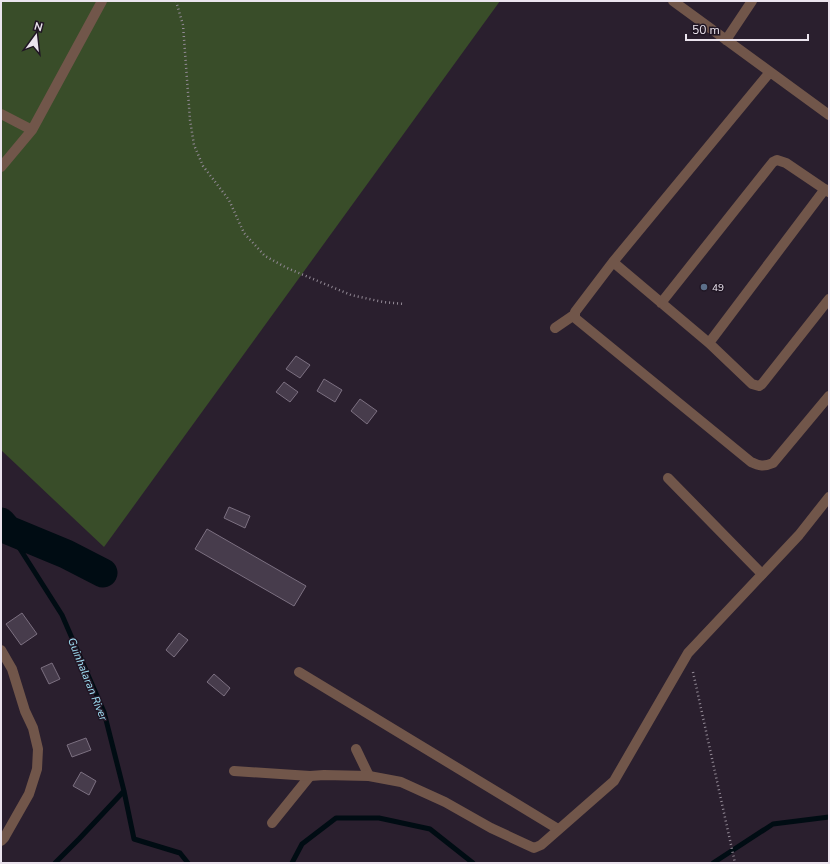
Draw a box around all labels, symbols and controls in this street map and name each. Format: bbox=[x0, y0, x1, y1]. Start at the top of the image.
north arrow bbox=[16, 16, 56, 56]
scale bar bbox=[686, 16, 808, 42]
text: N bbox=[33, 19, 44, 35]
text: 50 m bbox=[692, 22, 720, 38]
place label: 49 bbox=[712, 281, 724, 295]
marker: 49 bbox=[699, 282, 709, 292]
water label: Guinhalaran River bbox=[64, 635, 111, 724]

